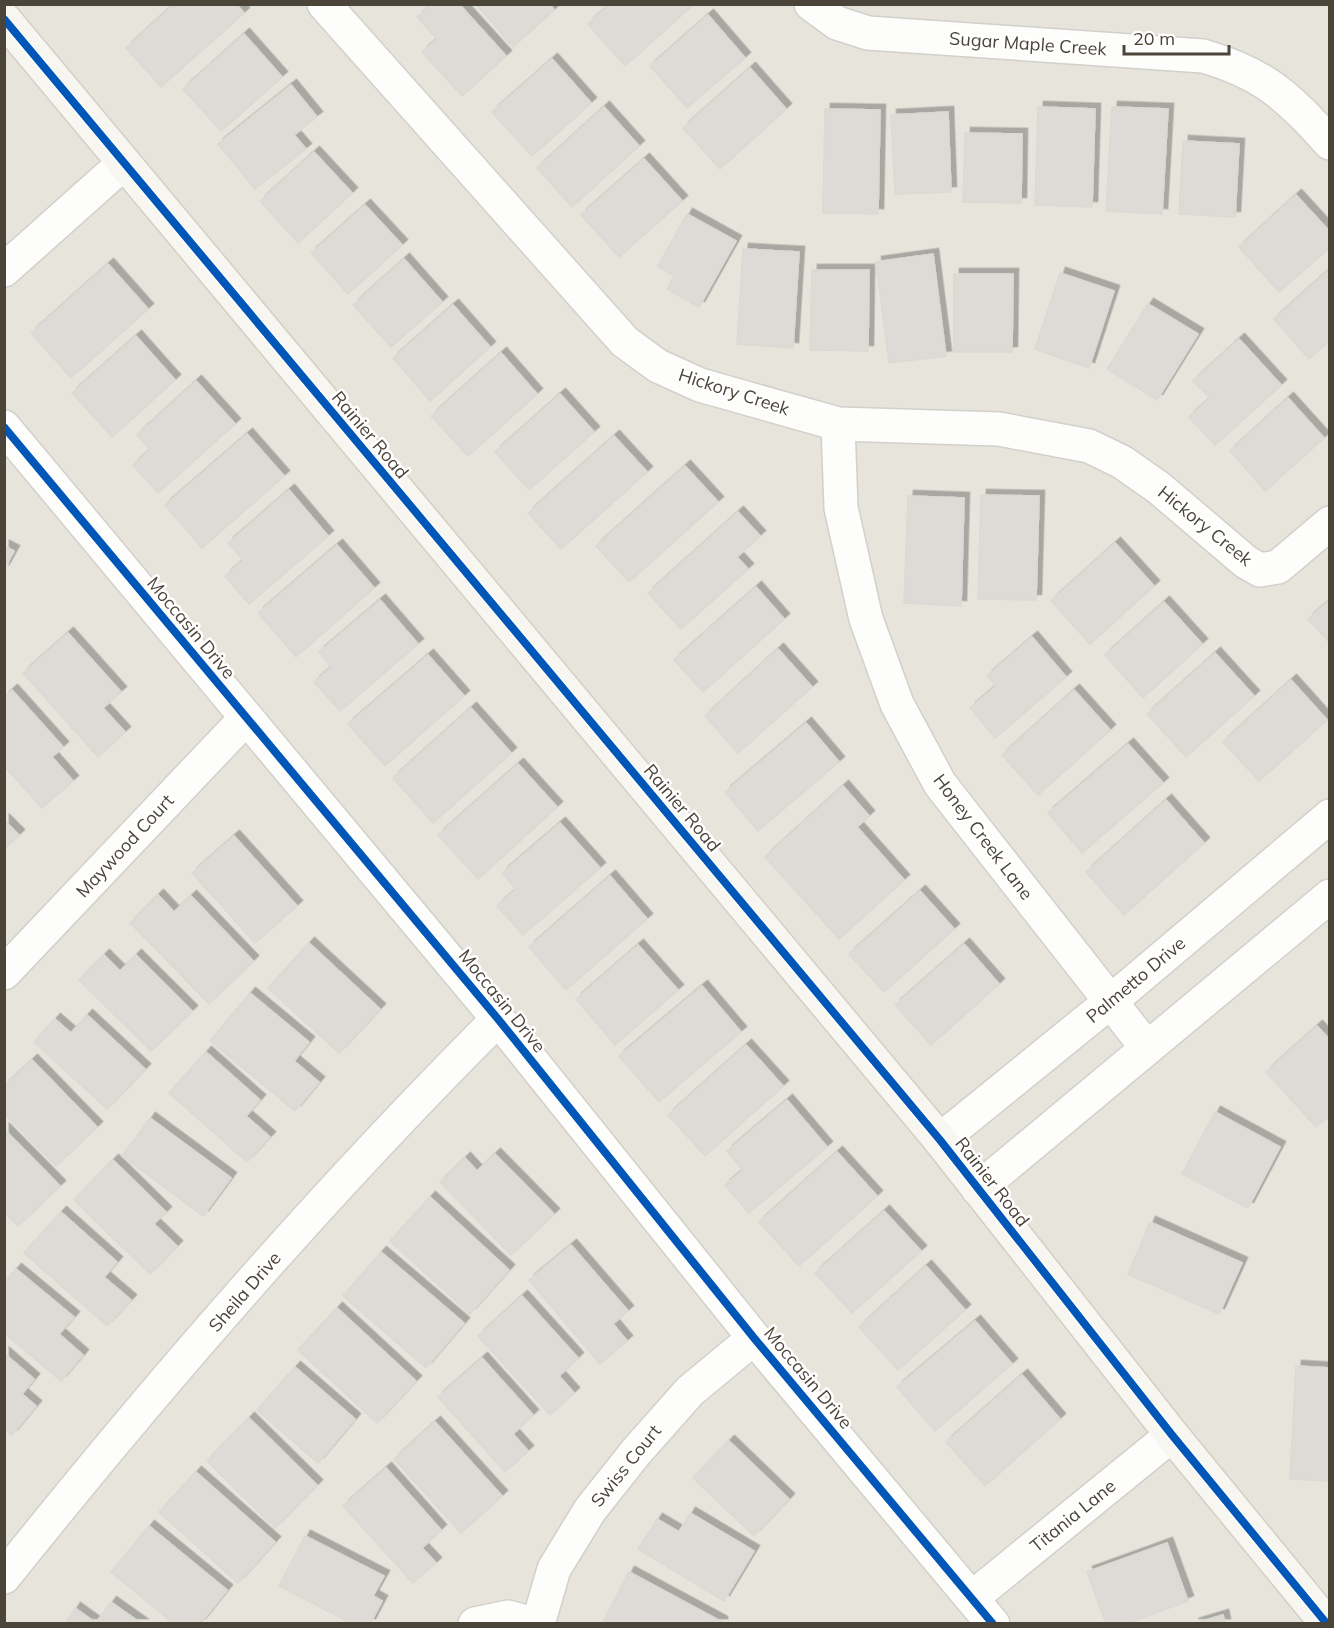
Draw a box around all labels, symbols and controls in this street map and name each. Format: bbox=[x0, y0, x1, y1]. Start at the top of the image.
scale bar bbox=[1124, 18, 1229, 56]
street label: Sugar Maple Creek bbox=[948, 27, 1108, 61]
text: 20 m bbox=[1133, 27, 1175, 50]
street label: Hickory Creek bbox=[676, 363, 793, 420]
street label: Rainier Road bbox=[327, 386, 414, 483]
street label: Hickory Creek bbox=[1153, 480, 1258, 571]
street label: Moccasin Drive bbox=[142, 572, 241, 683]
street label: Rainier Road bbox=[639, 759, 726, 856]
street label: Honey Creek Lane bbox=[929, 769, 1038, 904]
street label: Maywood Court bbox=[71, 789, 178, 902]
street label: Palmetto Drive bbox=[1081, 931, 1190, 1028]
street label: Moccasin Drive bbox=[454, 944, 551, 1057]
street label: Rainier Road bbox=[950, 1132, 1035, 1231]
street label: Sheila Drive bbox=[203, 1247, 286, 1337]
street label: Moccasin Drive bbox=[759, 1322, 858, 1433]
street label: Swiss Court bbox=[585, 1420, 666, 1511]
street label: Titania Lane bbox=[1025, 1474, 1120, 1557]

